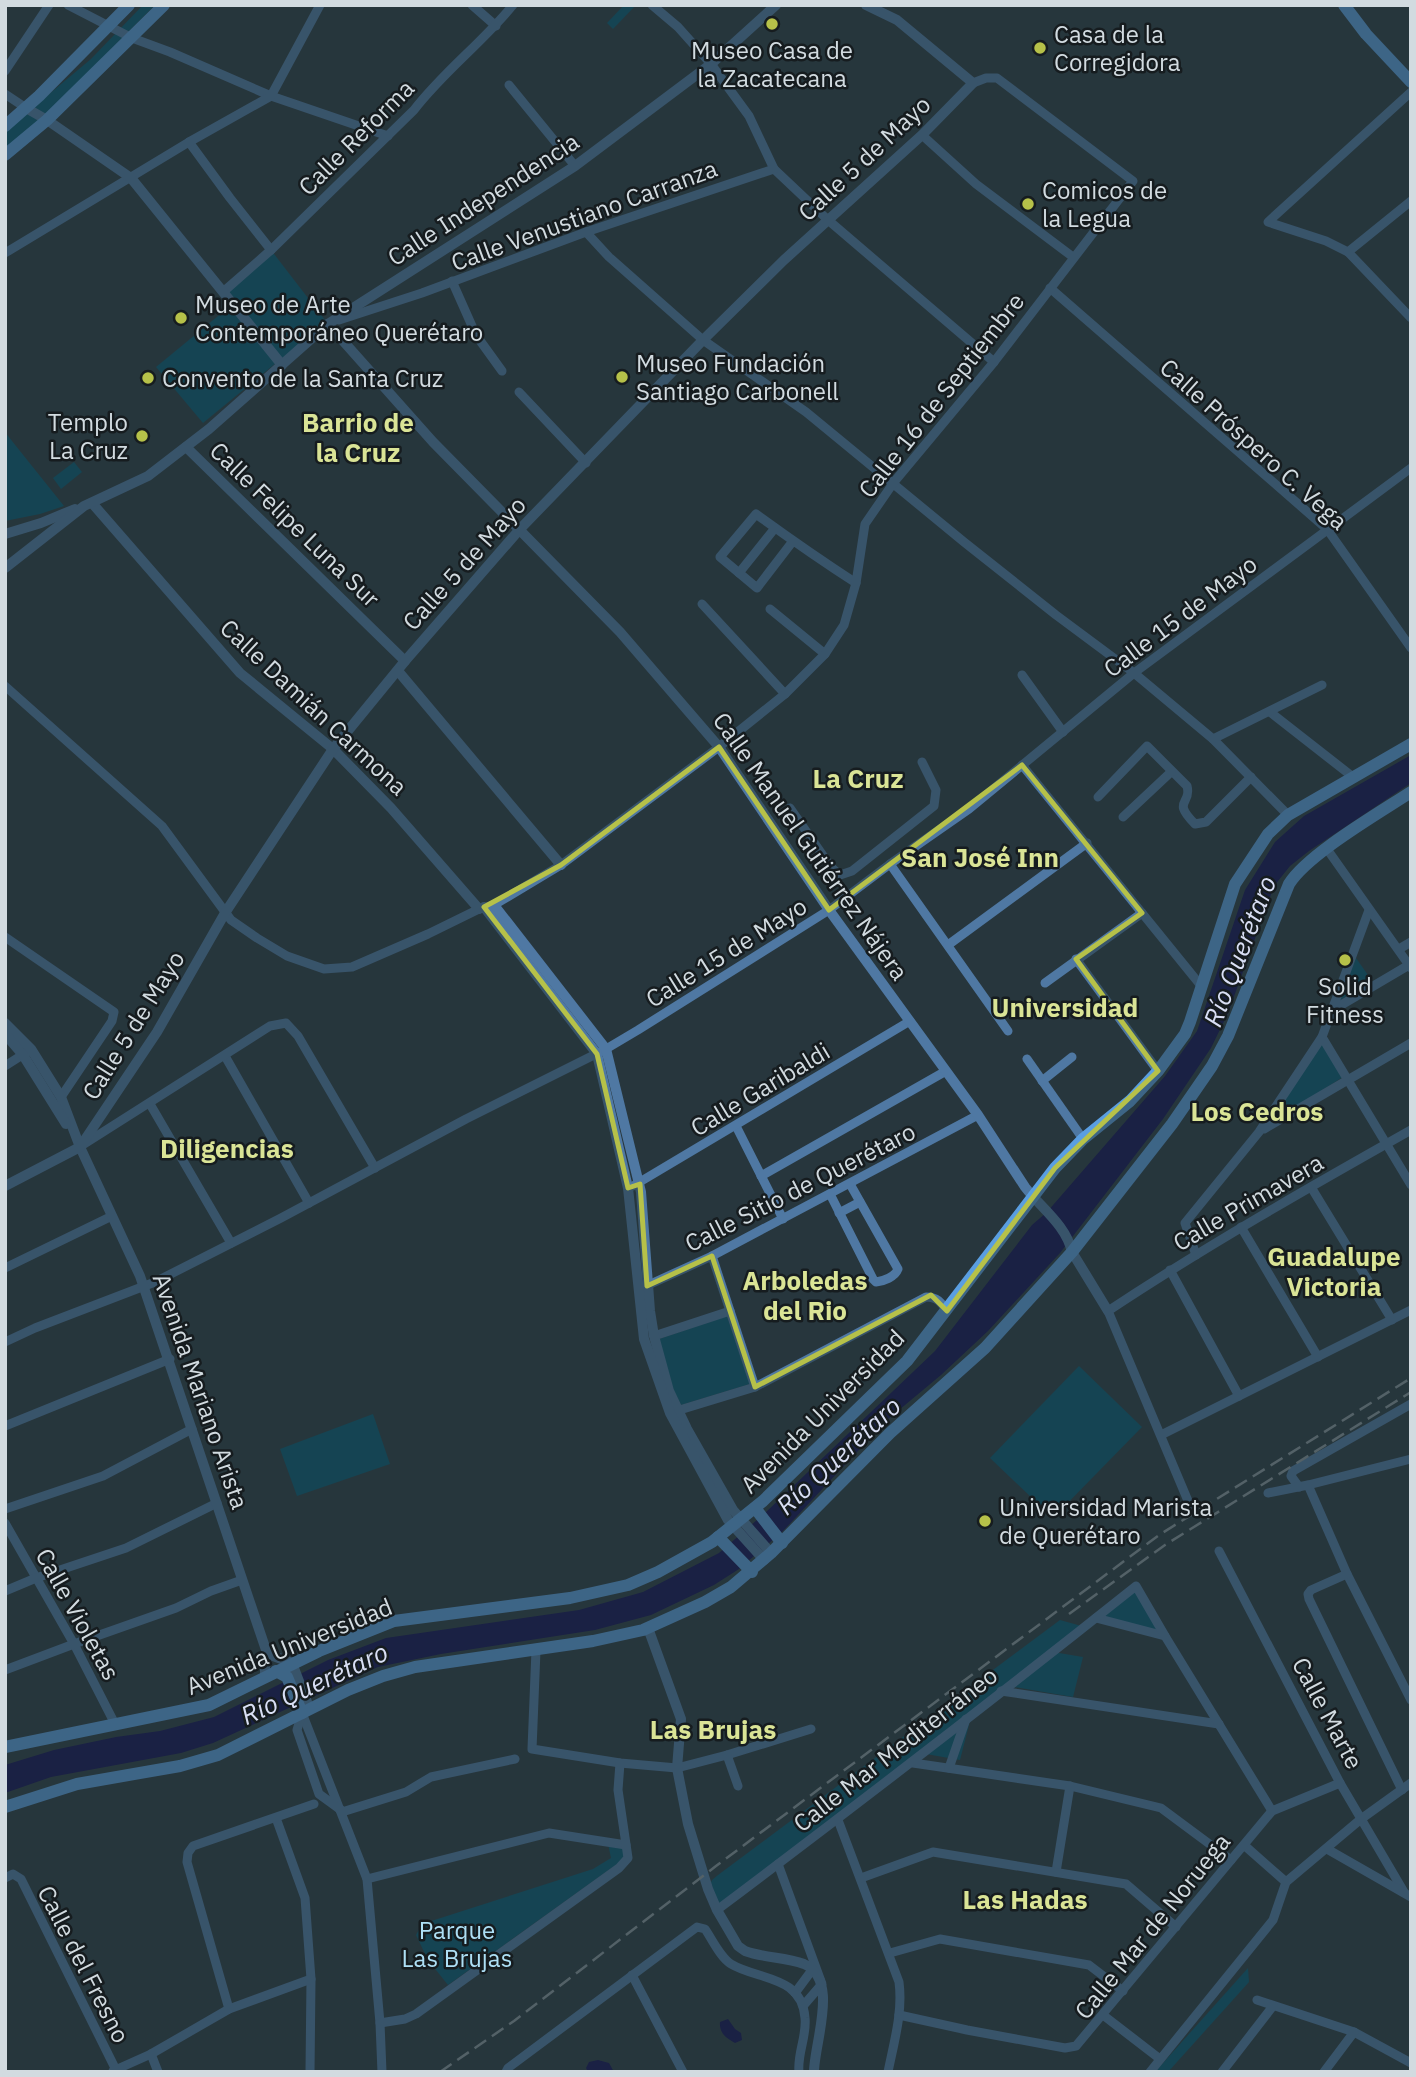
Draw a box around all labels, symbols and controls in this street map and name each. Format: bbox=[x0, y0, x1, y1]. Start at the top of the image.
marker: Museo Casa de la Zacatecana bbox=[764, 16, 780, 32]
place label: Casa de la Corregidora bbox=[1054, 18, 1181, 78]
place label: Museo Casa de la Zacatecana bbox=[691, 34, 853, 94]
marker: Casa de la Corregidora bbox=[1032, 40, 1048, 56]
street label: Calle Reforma bbox=[291, 72, 421, 202]
street label: Calle 5 de Mayo bbox=[791, 88, 937, 228]
street label: Calle Independencia bbox=[381, 125, 585, 273]
street label: Calle Venustiano Carranza bbox=[447, 152, 722, 278]
place label: Comicos de la Legua bbox=[1042, 174, 1167, 234]
marker: Comicos de la Legua bbox=[1020, 196, 1036, 212]
street label: Calle 16 de Septiembre bbox=[851, 286, 1031, 504]
place label: Museo de Arte Contemporáneo Querétaro bbox=[195, 288, 483, 348]
marker: Museo de Arte Contemporáneo Querétaro bbox=[173, 310, 189, 326]
place label: Museo Fundación Santiago Carbonell bbox=[636, 347, 839, 407]
street label: Calle Próspero C. Vega bbox=[1153, 351, 1355, 537]
place label: Convento de la Santa Cruz bbox=[162, 362, 443, 394]
marker: Museo Fundación Santiago Carbonell bbox=[614, 369, 630, 385]
marker: Convento de la Santa Cruz bbox=[140, 370, 156, 386]
district label: Barrio de la Cruz bbox=[302, 405, 414, 469]
place label: Templo La Cruz bbox=[48, 406, 128, 466]
marker: Templo La Cruz bbox=[134, 428, 150, 444]
street label: Calle Felipe Luna Sur bbox=[203, 434, 387, 614]
street label: Calle 5 de Mayo bbox=[395, 489, 533, 637]
street label: Calle 15 de Mayo bbox=[1097, 548, 1263, 684]
street label: Calle Damián Carmona bbox=[214, 612, 415, 802]
street label: Calle Manuel Gutiérrez Nájera bbox=[706, 706, 916, 986]
district label: La Cruz bbox=[812, 761, 904, 795]
district label: San José Inn bbox=[901, 840, 1059, 874]
water label: Río Querétaro bbox=[1195, 871, 1283, 1031]
street label: Calle 15 de Mayo bbox=[639, 890, 813, 1014]
street label: Calle 5 de Mayo bbox=[74, 945, 192, 1105]
marker: Solid Fitness bbox=[1337, 952, 1353, 968]
place label: Solid Fitness bbox=[1306, 970, 1384, 1030]
district label: Universidad bbox=[992, 990, 1138, 1024]
street label: Calle Garibaldi bbox=[684, 1035, 836, 1143]
district label: Los Cedros bbox=[1191, 1094, 1323, 1128]
street label: Calle Sitio de Querétaro bbox=[679, 1115, 921, 1259]
district label: Diligencias bbox=[160, 1131, 294, 1165]
street label: Calle Primavera bbox=[1167, 1146, 1329, 1258]
district label: Guadalupe Victoria bbox=[1267, 1239, 1401, 1303]
district label: Arboledas del Rio bbox=[743, 1263, 867, 1327]
street label: Avenida Mariano Arista bbox=[146, 1269, 256, 1513]
street label: Avenida Universidad bbox=[733, 1322, 911, 1500]
water label: Río Querétaro bbox=[768, 1388, 908, 1522]
place label: Universidad Marista de Querétaro bbox=[999, 1491, 1213, 1551]
marker: Universidad Marista de Querétaro bbox=[977, 1513, 993, 1529]
street label: Calle Violetas bbox=[29, 1542, 127, 1686]
street label: Avenida Universidad bbox=[181, 1590, 397, 1702]
water label: Río Querétaro bbox=[235, 1634, 393, 1732]
street label: Calle Marte bbox=[1285, 1652, 1371, 1774]
street label: Calle Mar Mediterráneo bbox=[786, 1659, 1004, 1839]
district label: Las Brujas bbox=[650, 1712, 776, 1746]
street label: Calle Mar de Noruega bbox=[1067, 1826, 1237, 2026]
street label: Calle del Fresno bbox=[31, 1880, 137, 2048]
district label: Las Hadas bbox=[962, 1882, 1088, 1916]
park label: Parque Las Brujas bbox=[402, 1914, 512, 1974]

